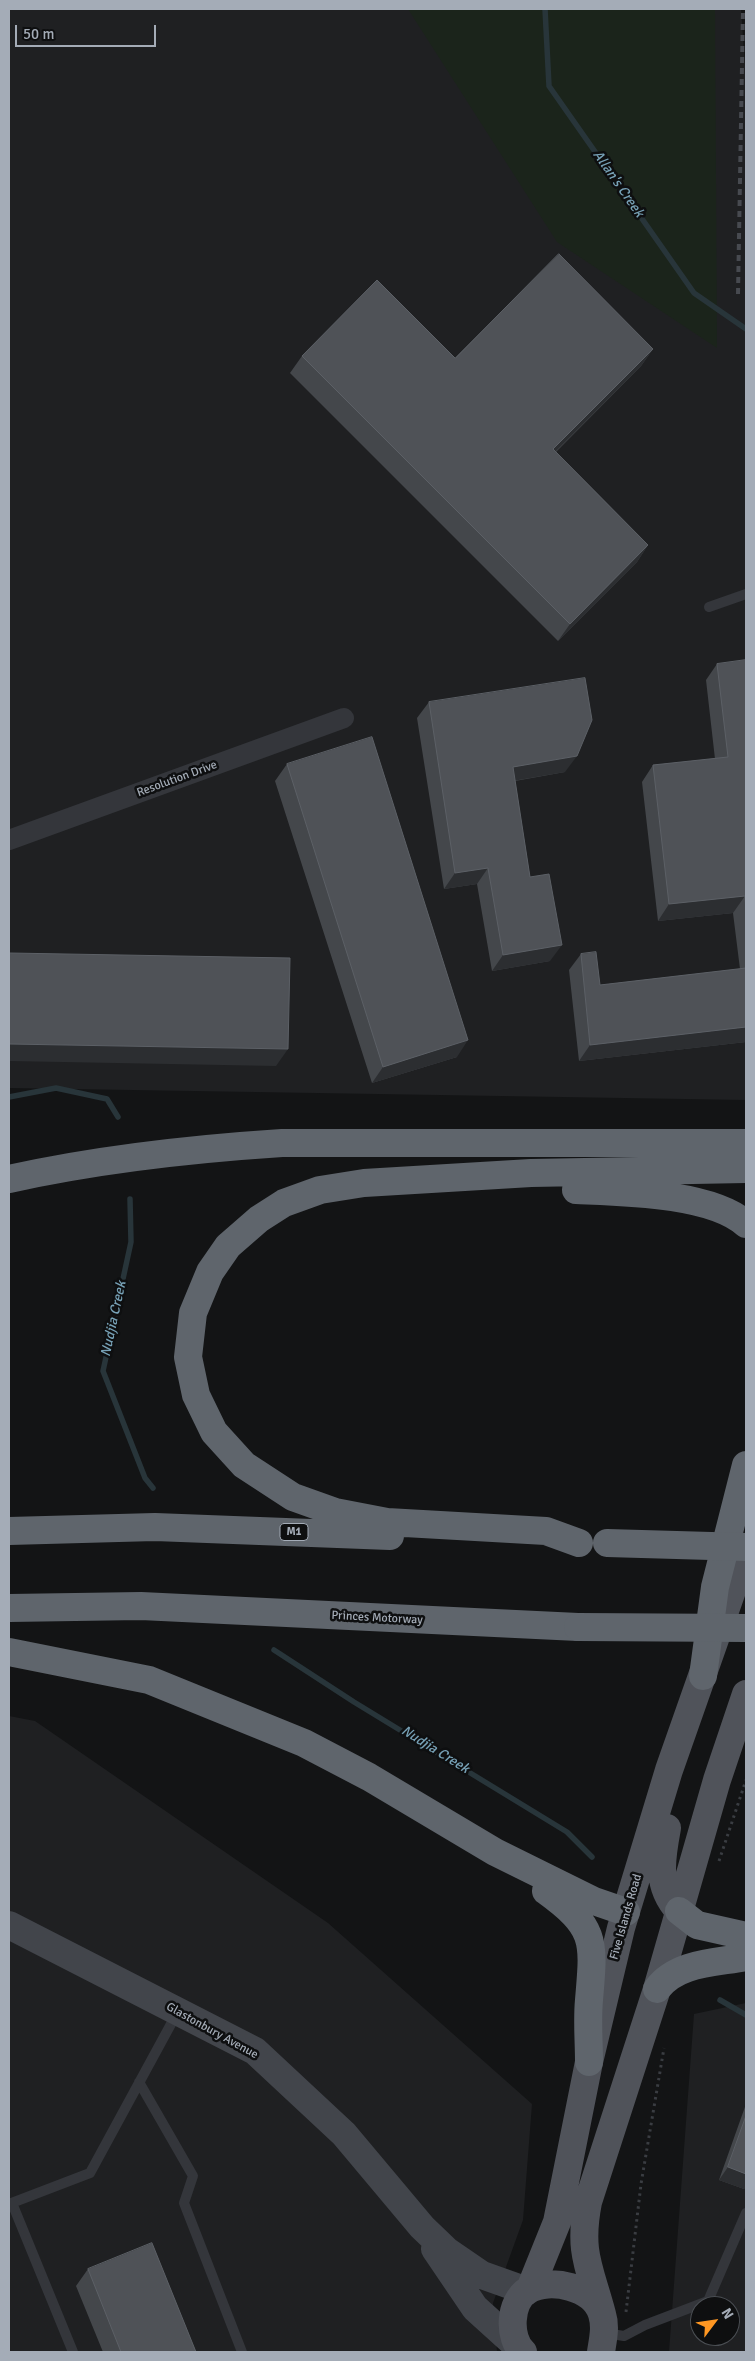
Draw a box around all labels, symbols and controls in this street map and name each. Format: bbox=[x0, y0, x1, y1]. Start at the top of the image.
scale bar bbox=[18, 15, 159, 47]
text: 50 m bbox=[23, 25, 54, 43]
water label: Allan's Creek bbox=[589, 147, 647, 221]
street label: Resolution Drive bbox=[135, 758, 219, 800]
water label: Nudjia Creek bbox=[98, 1280, 130, 1358]
road number: M1 bbox=[280, 1524, 308, 1540]
street label: Princes Motorway bbox=[331, 1608, 423, 1628]
water label: Nudjia Creek bbox=[398, 1723, 472, 1777]
street label: Five Islands Road bbox=[607, 1873, 645, 1961]
street label: Glastonbury Avenue bbox=[164, 2000, 260, 2062]
north arrow bbox=[690, 2296, 740, 2346]
text: N bbox=[718, 2305, 737, 2322]

